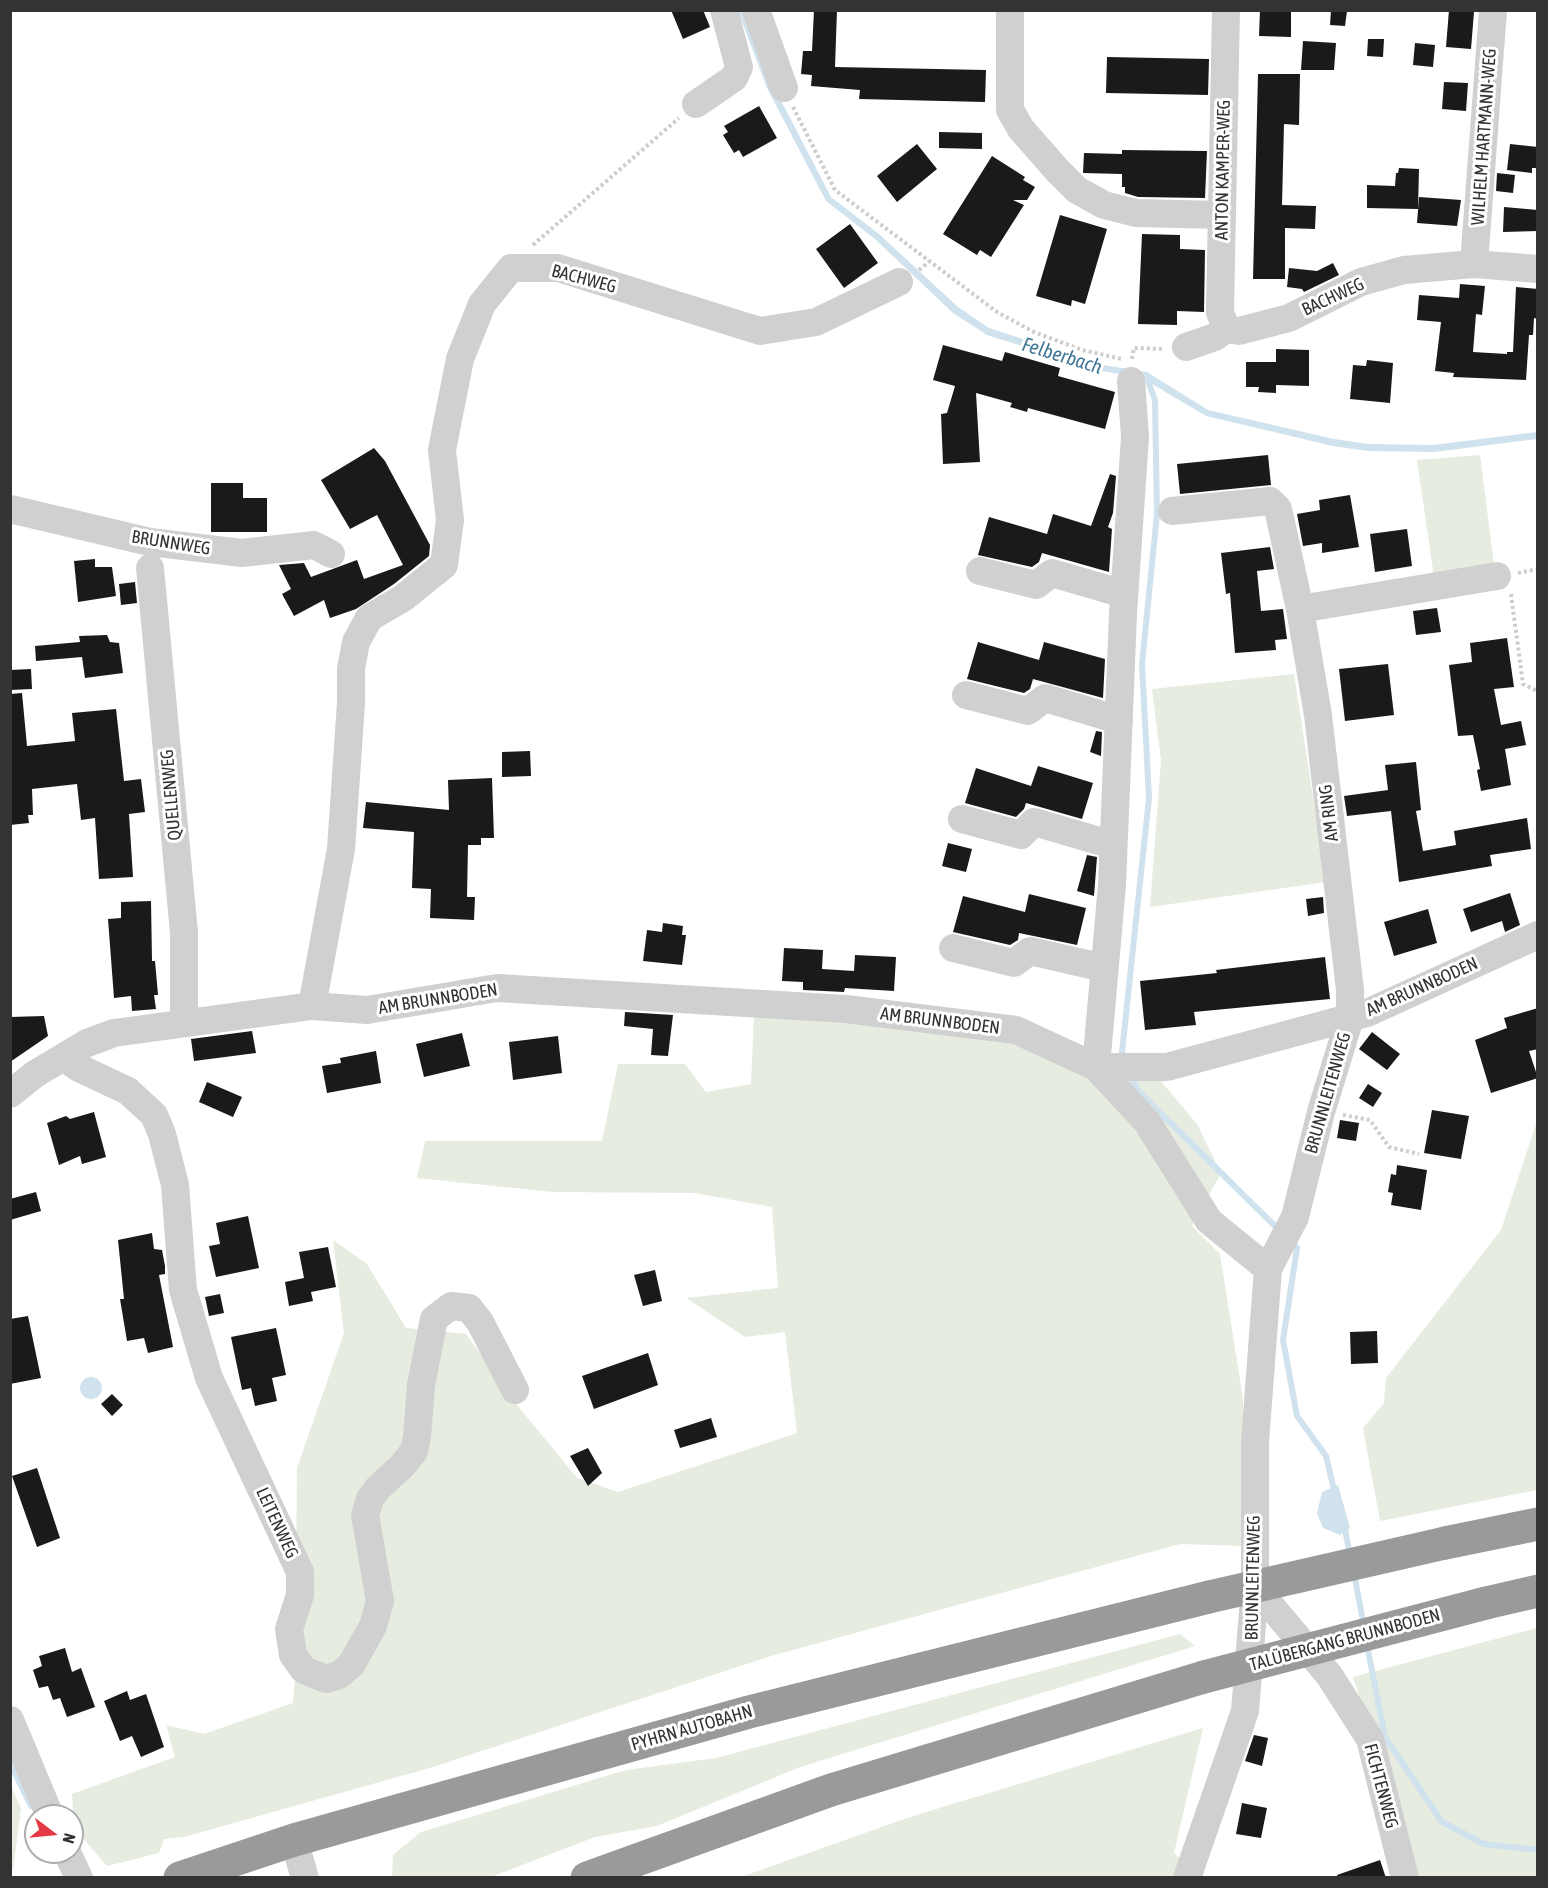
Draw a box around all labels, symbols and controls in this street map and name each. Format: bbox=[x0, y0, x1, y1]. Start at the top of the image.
street label: WILHELM HARTMANN-WEG bbox=[1467, 48, 1501, 226]
street label: ANTON KAMPER-WEG bbox=[1211, 100, 1235, 240]
street label: BACHWEG bbox=[549, 260, 619, 298]
street label: BACHWEG bbox=[1298, 273, 1368, 321]
water label: Felberbach bbox=[1019, 332, 1105, 380]
street label: BRUNNWEG bbox=[130, 526, 212, 560]
street label: QUELLENWEG bbox=[156, 749, 186, 841]
street label: AM RING bbox=[1315, 783, 1343, 843]
street label: AM BRUNNBODEN bbox=[1363, 953, 1481, 1021]
street label: AM BRUNNBODEN bbox=[377, 979, 499, 1019]
street label: AM BRUNNBODEN bbox=[879, 1003, 1001, 1039]
street label: BRUNNLEITENWEG bbox=[1300, 1030, 1356, 1156]
street label: LEITENWEG bbox=[251, 1484, 303, 1562]
street label: BRUNNLEITENWEG bbox=[1241, 1515, 1265, 1641]
street label: TALÜBERGANG BRUNNBODEN bbox=[1247, 1604, 1443, 1676]
street label: PYHRN AUTOBAHN bbox=[629, 1700, 755, 1756]
street label: FICHTENWEG bbox=[1359, 1741, 1403, 1831]
north arrow bbox=[24, 1804, 84, 1864]
text: N bbox=[59, 1831, 79, 1845]

